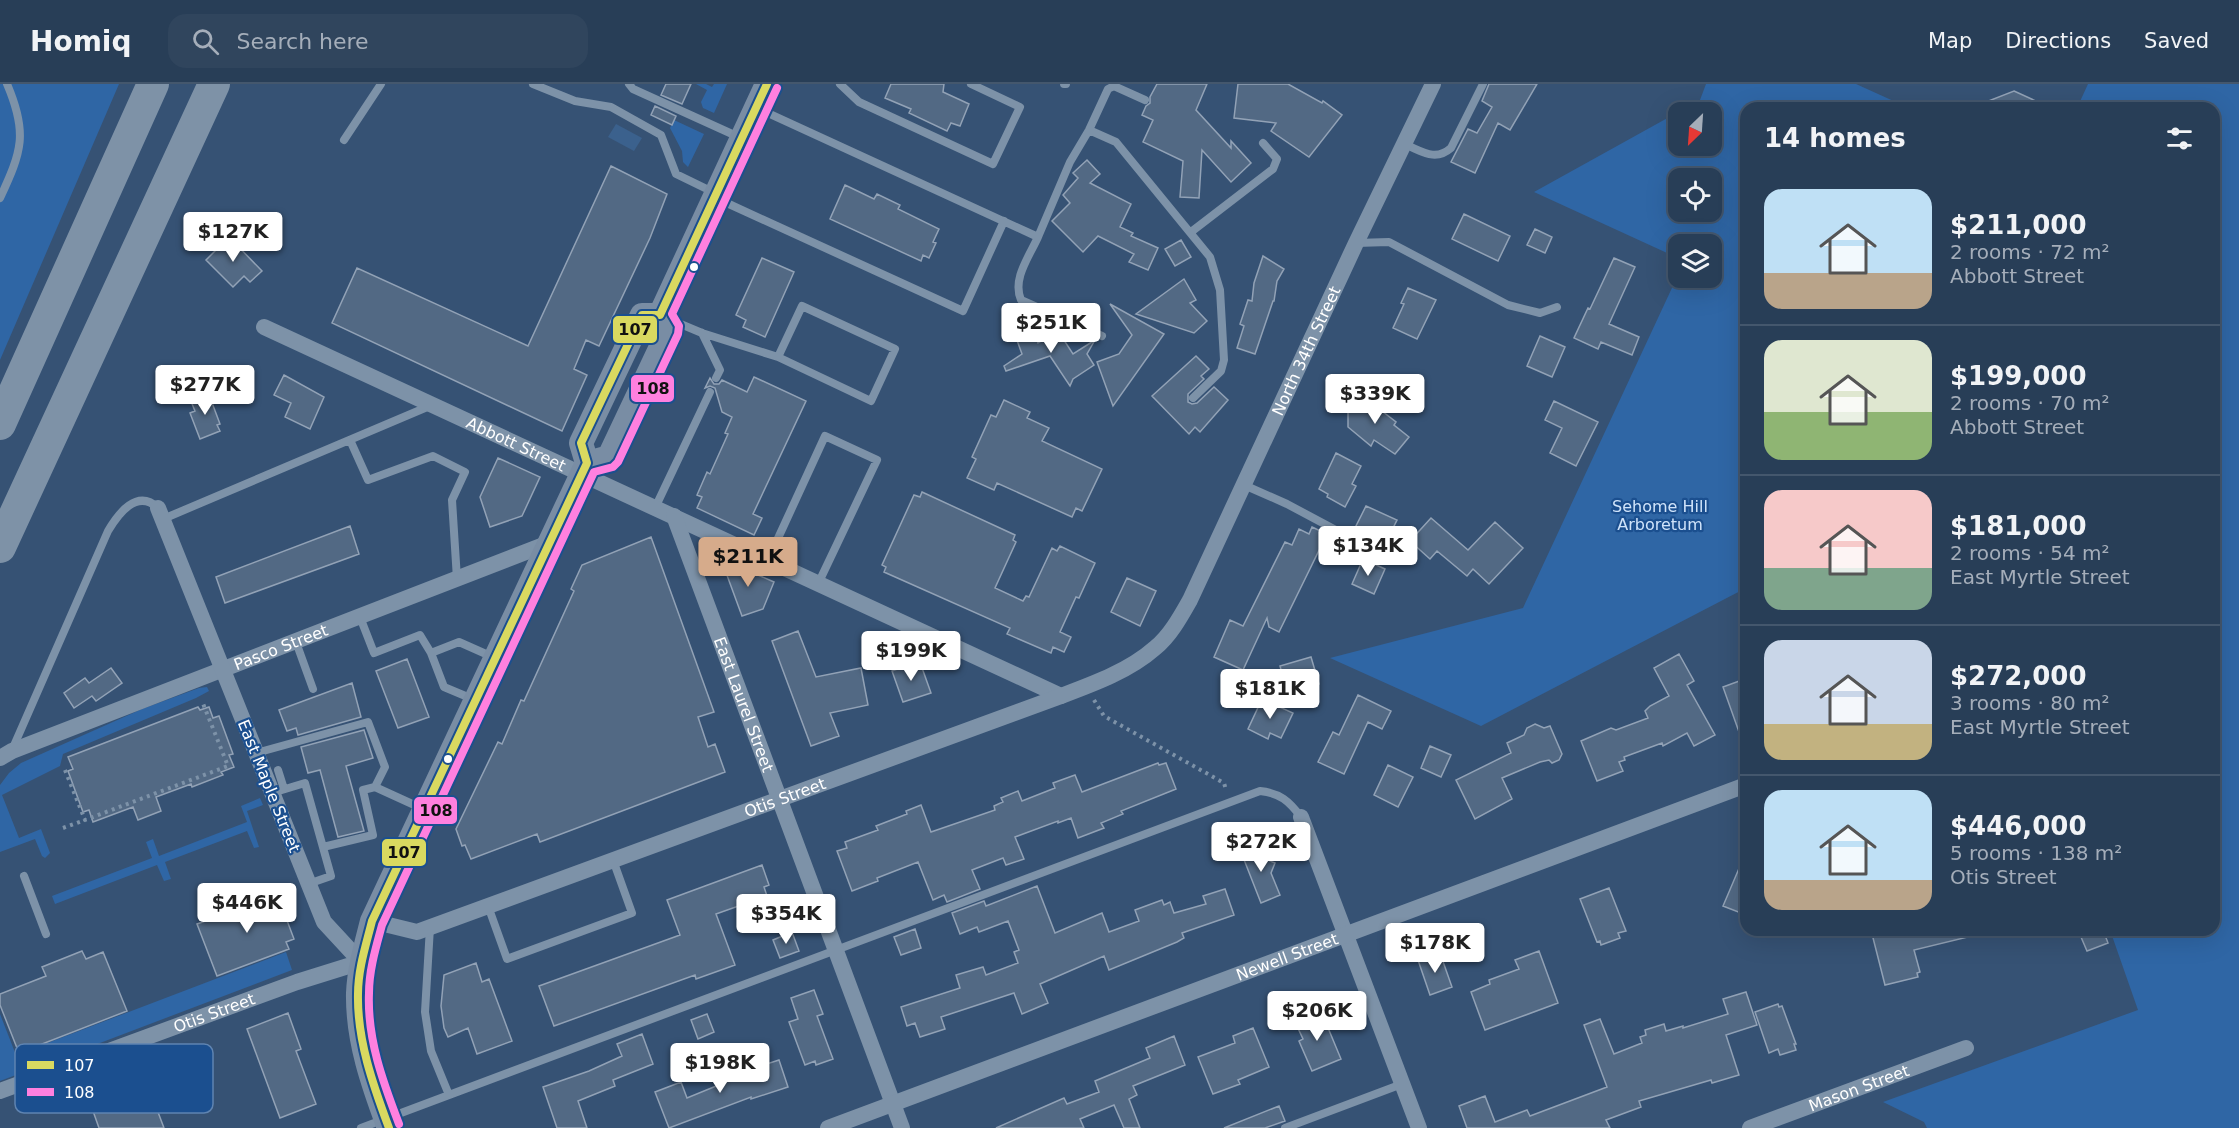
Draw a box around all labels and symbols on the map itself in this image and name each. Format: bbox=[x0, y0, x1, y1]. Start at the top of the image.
north arrow bbox=[1668, 102, 1722, 156]
pin: $127K bbox=[191, 212, 275, 263]
unlabelled marker bbox=[688, 261, 700, 273]
street label: North 34th Street bbox=[1268, 283, 1344, 418]
pin: $251K bbox=[1009, 303, 1093, 354]
line badge: 107 bbox=[612, 315, 658, 344]
text: 107 bbox=[618, 320, 652, 339]
pin: $277K bbox=[163, 365, 247, 416]
line badge: 108 bbox=[630, 374, 675, 403]
pin: $339K bbox=[1333, 374, 1417, 425]
text: 108 bbox=[636, 379, 670, 398]
street label: Abbott Street bbox=[464, 413, 569, 475]
park label: Sehome Hill Arboretum bbox=[1612, 497, 1708, 534]
pin: $134K bbox=[1326, 526, 1410, 577]
pin: $211K bbox=[706, 537, 790, 588]
street label: Pasco Street bbox=[231, 620, 330, 674]
pin: $199K bbox=[869, 631, 953, 682]
street label: East Laurel Street bbox=[710, 634, 778, 775]
pin: $181K bbox=[1228, 669, 1312, 720]
street label: East Maple Street bbox=[234, 717, 304, 855]
unlabelled marker bbox=[442, 753, 454, 765]
street label: Otis Street bbox=[741, 774, 828, 821]
line badge: 108 bbox=[413, 796, 458, 825]
text: 108 bbox=[419, 801, 453, 820]
pin: $272K bbox=[1219, 822, 1303, 873]
line badge: 107 bbox=[381, 838, 427, 867]
text: 107 bbox=[387, 843, 421, 862]
pin: $446K bbox=[205, 883, 289, 934]
pin: $354K bbox=[744, 894, 828, 945]
pin: $178K bbox=[1393, 923, 1477, 974]
street label: Newell Street bbox=[1233, 929, 1341, 984]
street label: Otis Street bbox=[171, 989, 257, 1036]
pin: $206K bbox=[1275, 991, 1359, 1042]
pin: $198K bbox=[678, 1043, 762, 1094]
legend bbox=[15, 1044, 213, 1113]
text: 107 bbox=[64, 1056, 95, 1075]
street label: Mason Street bbox=[1806, 1060, 1912, 1115]
text: 108 bbox=[64, 1083, 95, 1102]

